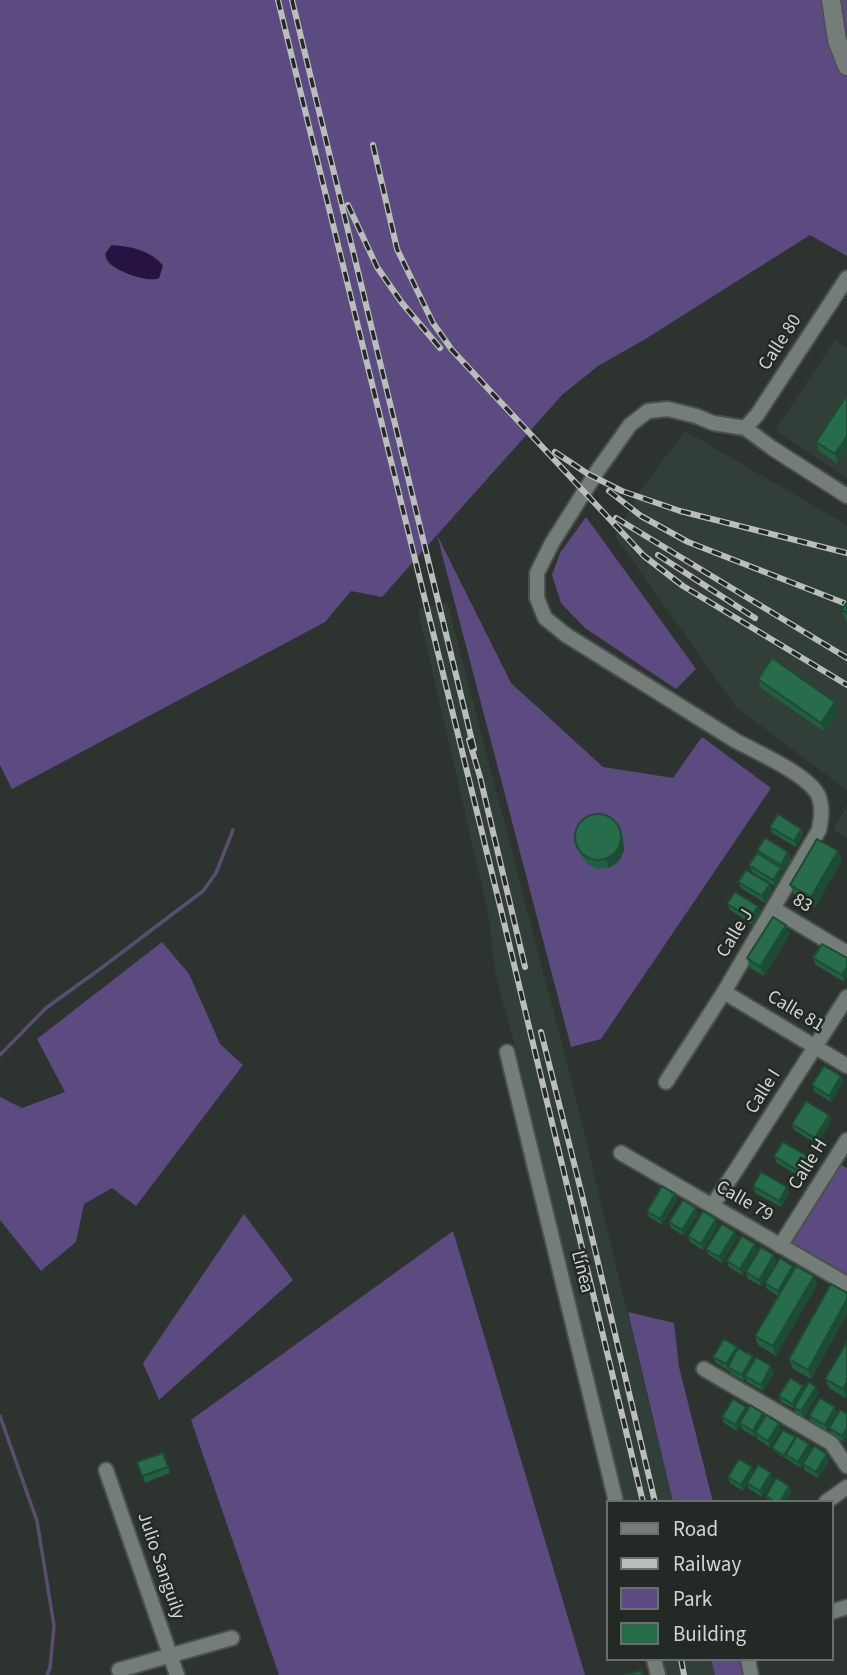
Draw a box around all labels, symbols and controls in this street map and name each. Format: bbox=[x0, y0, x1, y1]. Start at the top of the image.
street label: Calle 80 bbox=[754, 311, 808, 375]
street label: 83 bbox=[788, 889, 816, 919]
street label: Calle J bbox=[713, 906, 759, 962]
street label: Calle 81 bbox=[762, 986, 828, 1038]
street label: Calle I bbox=[742, 1065, 786, 1119]
street label: Calle H bbox=[785, 1135, 833, 1195]
street label: Calle 79 bbox=[711, 1177, 777, 1227]
street label: Línea bbox=[565, 1248, 597, 1296]
legend bbox=[606, 1500, 833, 1661]
street label: Julio Sanguily bbox=[131, 1510, 189, 1622]
text: Road bbox=[673, 1514, 718, 1544]
text: Railway bbox=[673, 1549, 741, 1579]
text: Park bbox=[673, 1584, 712, 1614]
text: Building bbox=[673, 1619, 746, 1649]

